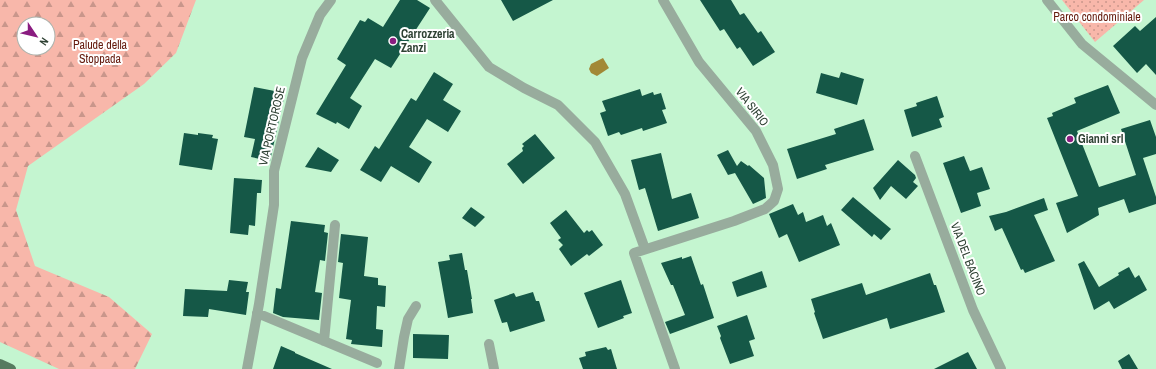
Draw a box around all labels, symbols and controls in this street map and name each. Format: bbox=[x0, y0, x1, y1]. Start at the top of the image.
park label: Parco condominiale bbox=[1053, 9, 1141, 25]
north arrow bbox=[16, 16, 56, 56]
place label: Carrozzeria Zanzi bbox=[401, 26, 455, 56]
text: N bbox=[37, 35, 52, 48]
marker: Carrozzeria Zanzi bbox=[388, 36, 398, 46]
park label: Palude della Stoppada bbox=[73, 37, 128, 67]
street label: VIA SIRIO bbox=[732, 84, 772, 130]
street label: VIA PORTOROSE bbox=[255, 85, 289, 167]
place label: Gianni srl bbox=[1078, 131, 1124, 147]
marker: Gianni srl bbox=[1065, 134, 1075, 144]
street label: VIA DEL BACINO bbox=[947, 220, 989, 298]

